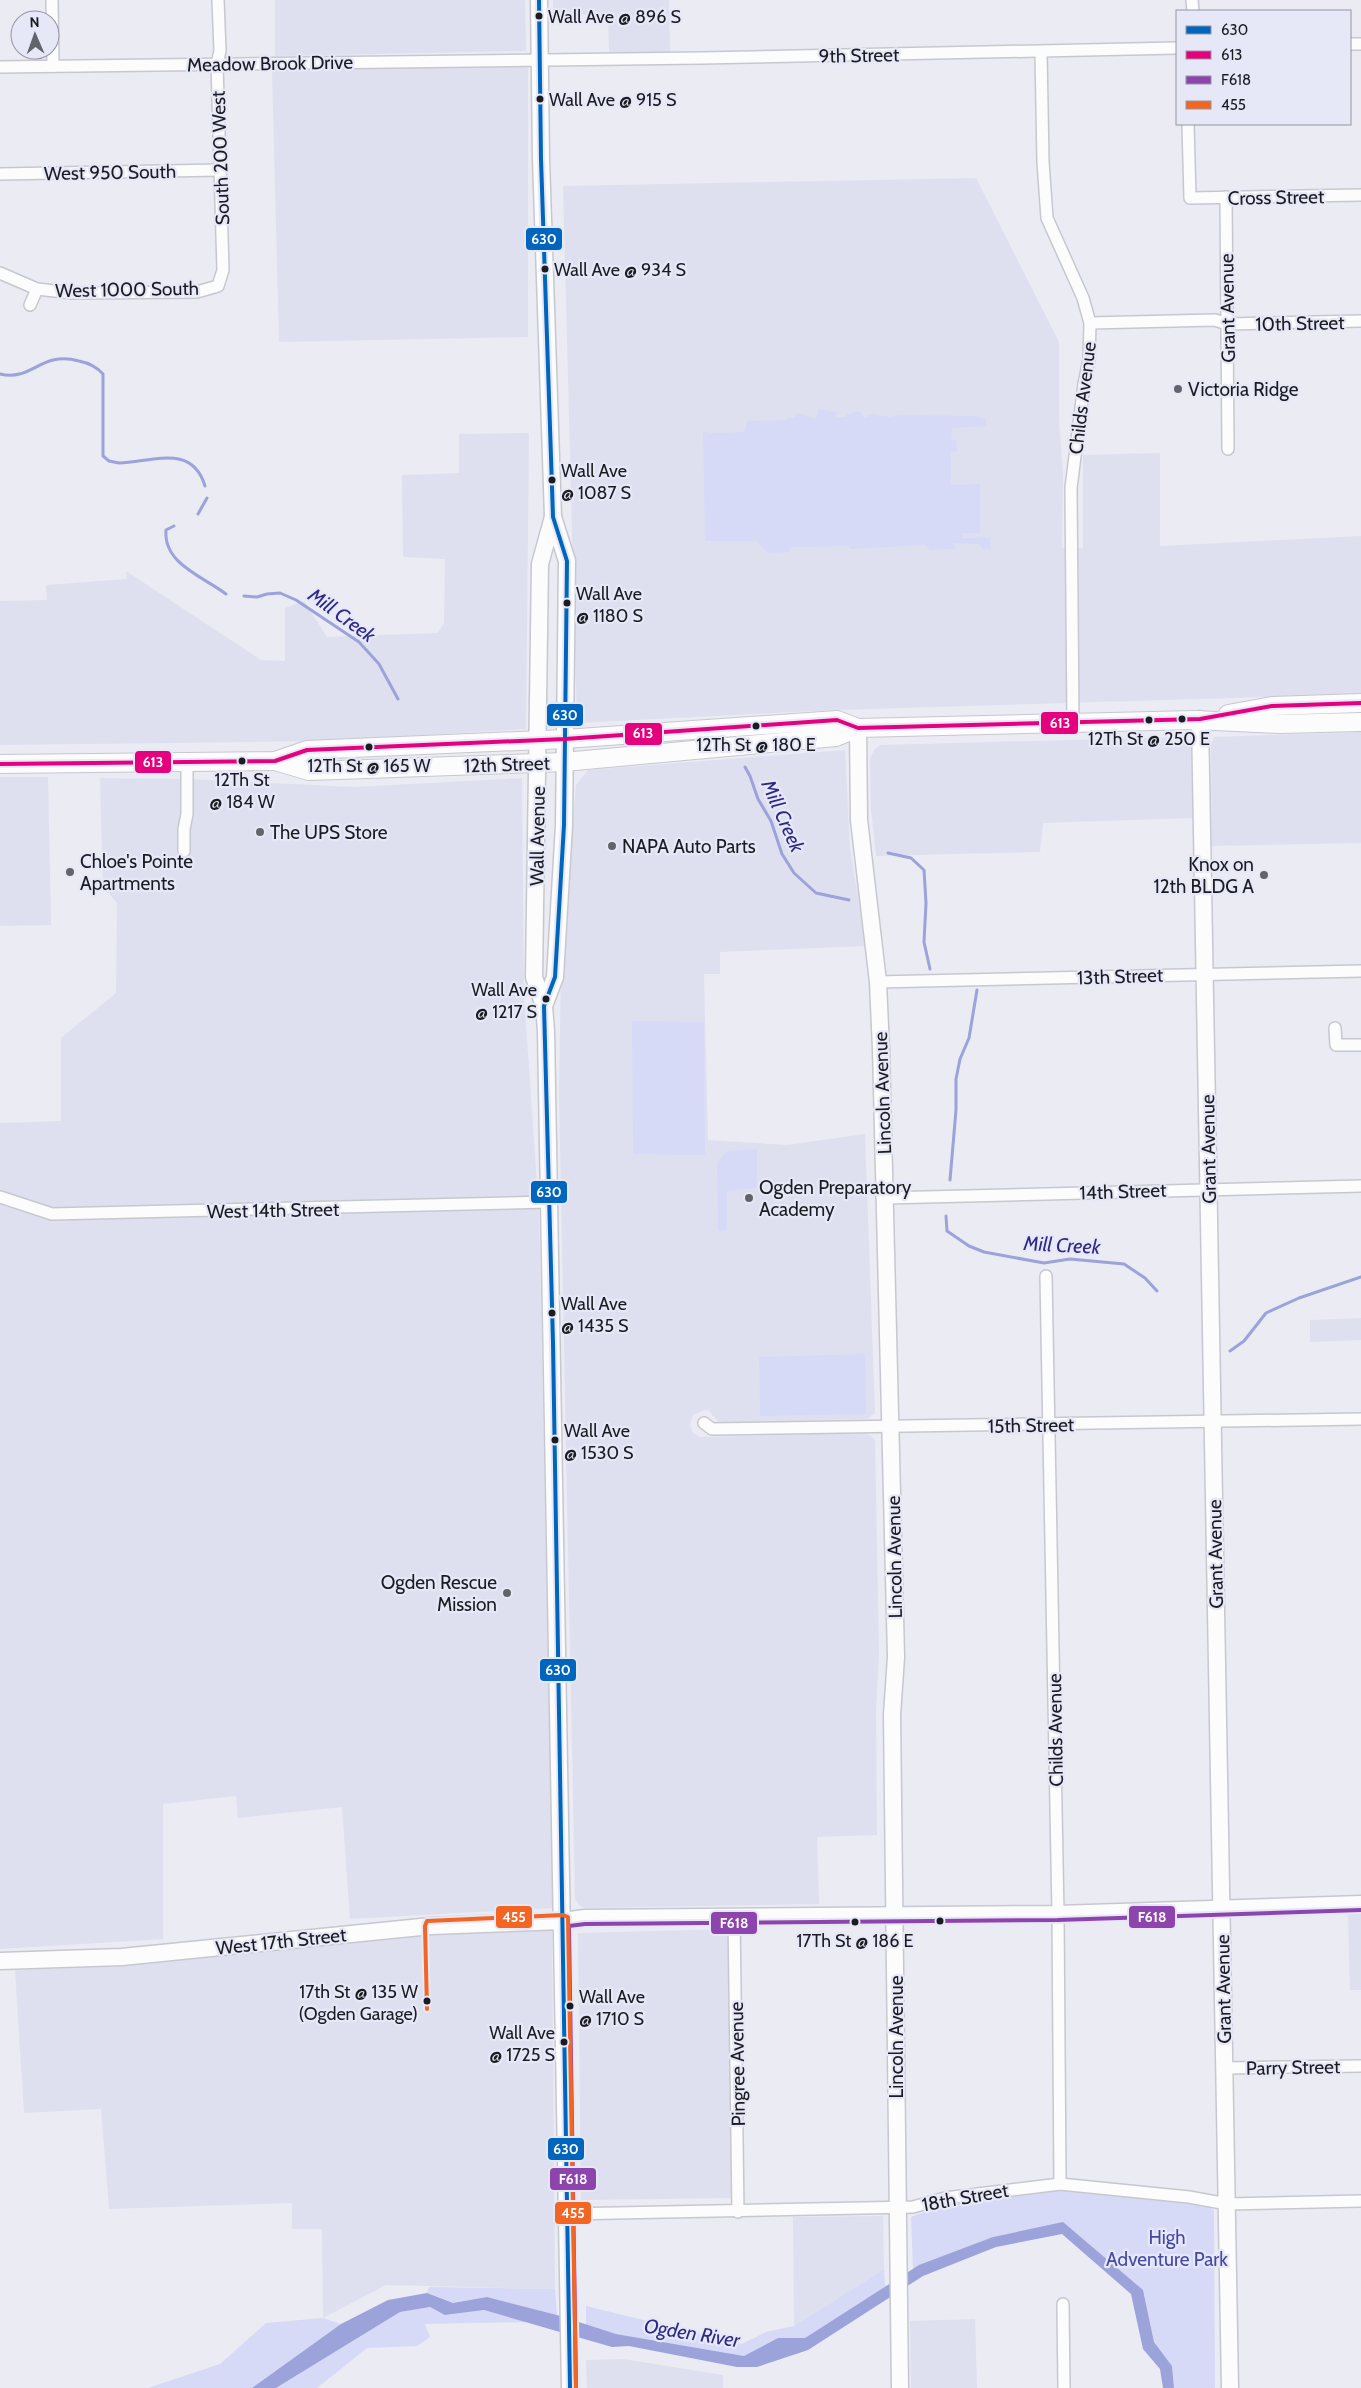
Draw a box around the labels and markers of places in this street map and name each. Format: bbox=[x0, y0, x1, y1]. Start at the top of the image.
place label: Wall Ave @ 896 S bbox=[548, 6, 681, 28]
marker: Wall Ave @ 896 S bbox=[534, 11, 544, 21]
place label: Wall Ave @ 915 S bbox=[549, 89, 676, 111]
marker: Wall Ave @ 915 S bbox=[535, 94, 545, 104]
place label: Wall Ave @ 934 S bbox=[554, 259, 686, 281]
marker: Wall Ave @ 934 S bbox=[540, 264, 550, 274]
place label: Victoria Ridge bbox=[1188, 378, 1299, 401]
marker: Victoria Ridge bbox=[1172, 383, 1184, 395]
place label: Wall Ave @ 1087 S bbox=[561, 460, 631, 504]
marker: Wall Ave @ 1087 S bbox=[547, 475, 557, 485]
place label: Wall Ave @ 1180 S bbox=[576, 583, 643, 627]
marker: Wall Ave @ 1180 S bbox=[562, 598, 572, 608]
unlabelled marker bbox=[1177, 714, 1187, 724]
marker: 12Th St @ 250 E bbox=[1144, 715, 1154, 725]
marker: 12Th St @ 180 E bbox=[751, 721, 761, 731]
place label: 12Th St @ 250 E bbox=[1088, 728, 1210, 750]
place label: 12Th St @ 180 E bbox=[696, 734, 816, 756]
marker: 12Th St @ 165 W bbox=[364, 742, 374, 752]
place label: 12Th St @ 165 W bbox=[308, 755, 430, 777]
marker: 12Th St @ 184 W bbox=[237, 756, 247, 766]
place label: 12Th St @ 184 W bbox=[209, 769, 275, 813]
place label: The UPS Store bbox=[270, 821, 388, 844]
marker: The UPS Store bbox=[254, 826, 266, 838]
place label: NAPA Auto Parts bbox=[622, 835, 756, 858]
marker: NAPA Auto Parts bbox=[606, 840, 618, 852]
place label: Chloe's Pointe Apartments bbox=[80, 850, 193, 895]
place label: Knox on 12th BLDG A bbox=[1153, 853, 1254, 898]
marker: Chloe's Pointe Apartments bbox=[64, 866, 76, 878]
marker: Knox on 12th BLDG A bbox=[1258, 869, 1270, 881]
place label: Wall Ave @ 1217 S bbox=[471, 979, 537, 1023]
marker: Wall Ave @ 1217 S bbox=[541, 994, 551, 1004]
place label: Ogden Preparatory Academy bbox=[759, 1176, 912, 1221]
marker: Ogden Preparatory Academy bbox=[743, 1192, 755, 1204]
place label: Wall Ave @ 1435 S bbox=[561, 1293, 628, 1337]
marker: Wall Ave @ 1435 S bbox=[547, 1308, 557, 1318]
place label: Wall Ave @ 1530 S bbox=[564, 1420, 634, 1464]
marker: Wall Ave @ 1530 S bbox=[550, 1435, 560, 1445]
place label: Ogden Rescue Mission bbox=[381, 1571, 497, 1616]
marker: Ogden Rescue Mission bbox=[501, 1587, 513, 1599]
unlabelled marker bbox=[935, 1916, 945, 1926]
marker: 17Th St @ 186 E bbox=[850, 1917, 860, 1927]
place label: 17Th St @ 186 E bbox=[796, 1930, 914, 1952]
place label: 17th St @ 135 W (Ogden Garage) bbox=[299, 1981, 418, 2025]
place label: Wall Ave @ 1710 S bbox=[579, 1986, 645, 2030]
marker: 17th St @ 135 W (Ogden Garage) bbox=[422, 1996, 432, 2006]
marker: Wall Ave @ 1710 S bbox=[565, 2001, 575, 2011]
place label: Wall Ave @ 1725 S bbox=[489, 2022, 555, 2066]
marker: Wall Ave @ 1725 S bbox=[559, 2037, 569, 2047]

